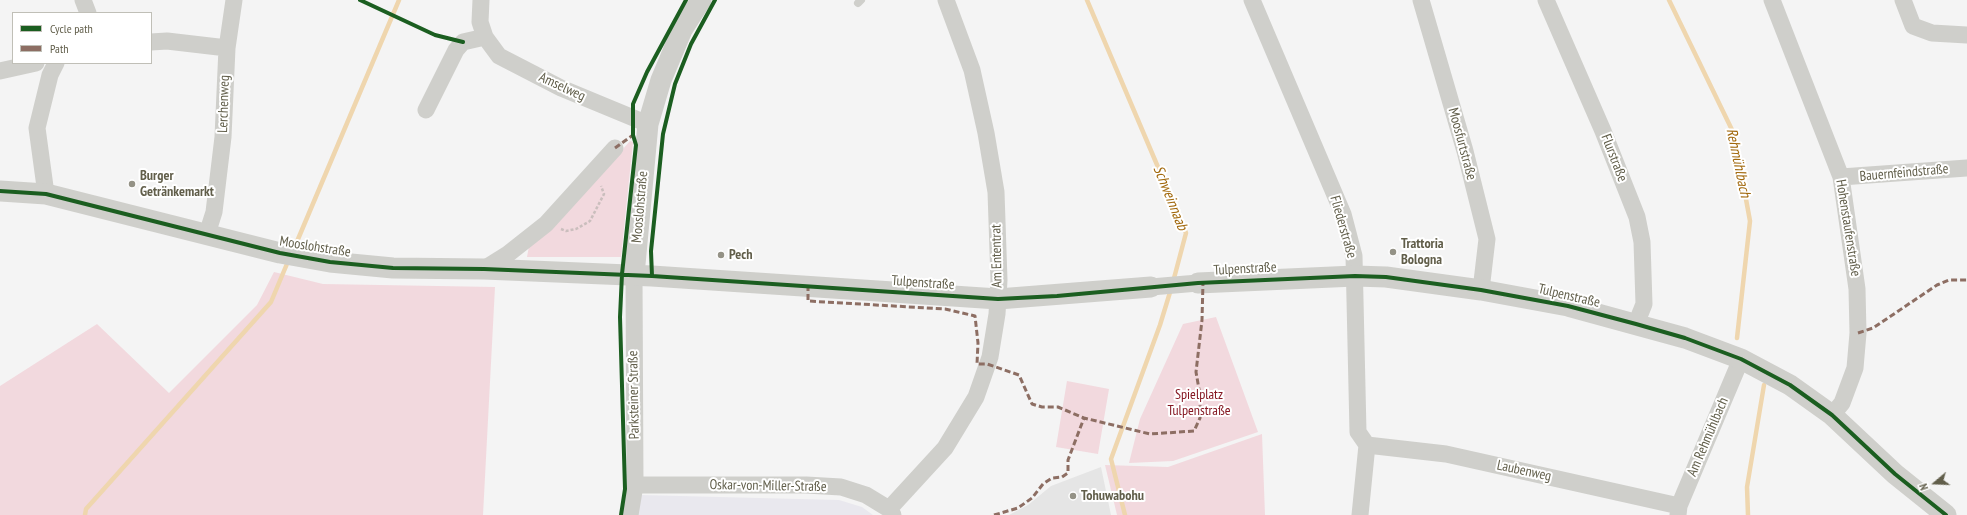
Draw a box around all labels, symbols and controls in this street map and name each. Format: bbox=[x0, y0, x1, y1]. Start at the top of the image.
legend bbox=[12, 12, 152, 64]
text: Cycle path bbox=[50, 21, 93, 36]
text: Path bbox=[50, 41, 68, 56]
street label: Amselweg bbox=[536, 69, 588, 105]
street label: Lerchenweg bbox=[215, 75, 233, 133]
street label: Moosfurtstraße bbox=[1444, 106, 1480, 182]
water label: Rehmühlbach bbox=[1722, 127, 1754, 199]
street label: Flurstraße bbox=[1597, 132, 1631, 184]
street label: Bauernfeindstraße bbox=[1859, 161, 1949, 185]
water label: Schweinnaab bbox=[1149, 163, 1191, 233]
place label: Burger Getränkemarkt bbox=[140, 168, 214, 200]
street label: Mooslohstraße bbox=[629, 170, 651, 244]
street label: Hohenstaufenstraße bbox=[1832, 178, 1864, 278]
marker: Burger Getränkemarkt bbox=[127, 179, 137, 189]
street label: Fliederstraße bbox=[1326, 194, 1360, 260]
street label: Am Ententrat bbox=[988, 224, 1006, 288]
street label: Mooslohstraße bbox=[278, 233, 352, 261]
place label: Trattoria Bologna bbox=[1401, 236, 1444, 268]
place label: Pech bbox=[729, 247, 752, 263]
marker: Trattoria Bologna bbox=[1388, 247, 1398, 257]
marker: Pech bbox=[716, 250, 726, 260]
street label: Tulpenstraße bbox=[1213, 259, 1277, 279]
street label: Tulpenstraße bbox=[891, 272, 955, 294]
street label: Tulpenstraße bbox=[1536, 281, 1602, 311]
street label: Parksteiner Straße bbox=[625, 351, 643, 439]
park label: Spielplatz Tulpenstraße bbox=[1167, 387, 1231, 420]
street label: Am Rehmühlbach bbox=[1684, 395, 1732, 479]
street label: Laubenweg bbox=[1495, 457, 1553, 485]
north arrow bbox=[1915, 463, 1955, 503]
street label: Oskar-von-Miller-Straße bbox=[709, 477, 827, 495]
text: N bbox=[1916, 482, 1931, 492]
place label: Tohuwabohu bbox=[1081, 488, 1144, 504]
marker: Tohuwabohu bbox=[1068, 491, 1078, 501]

